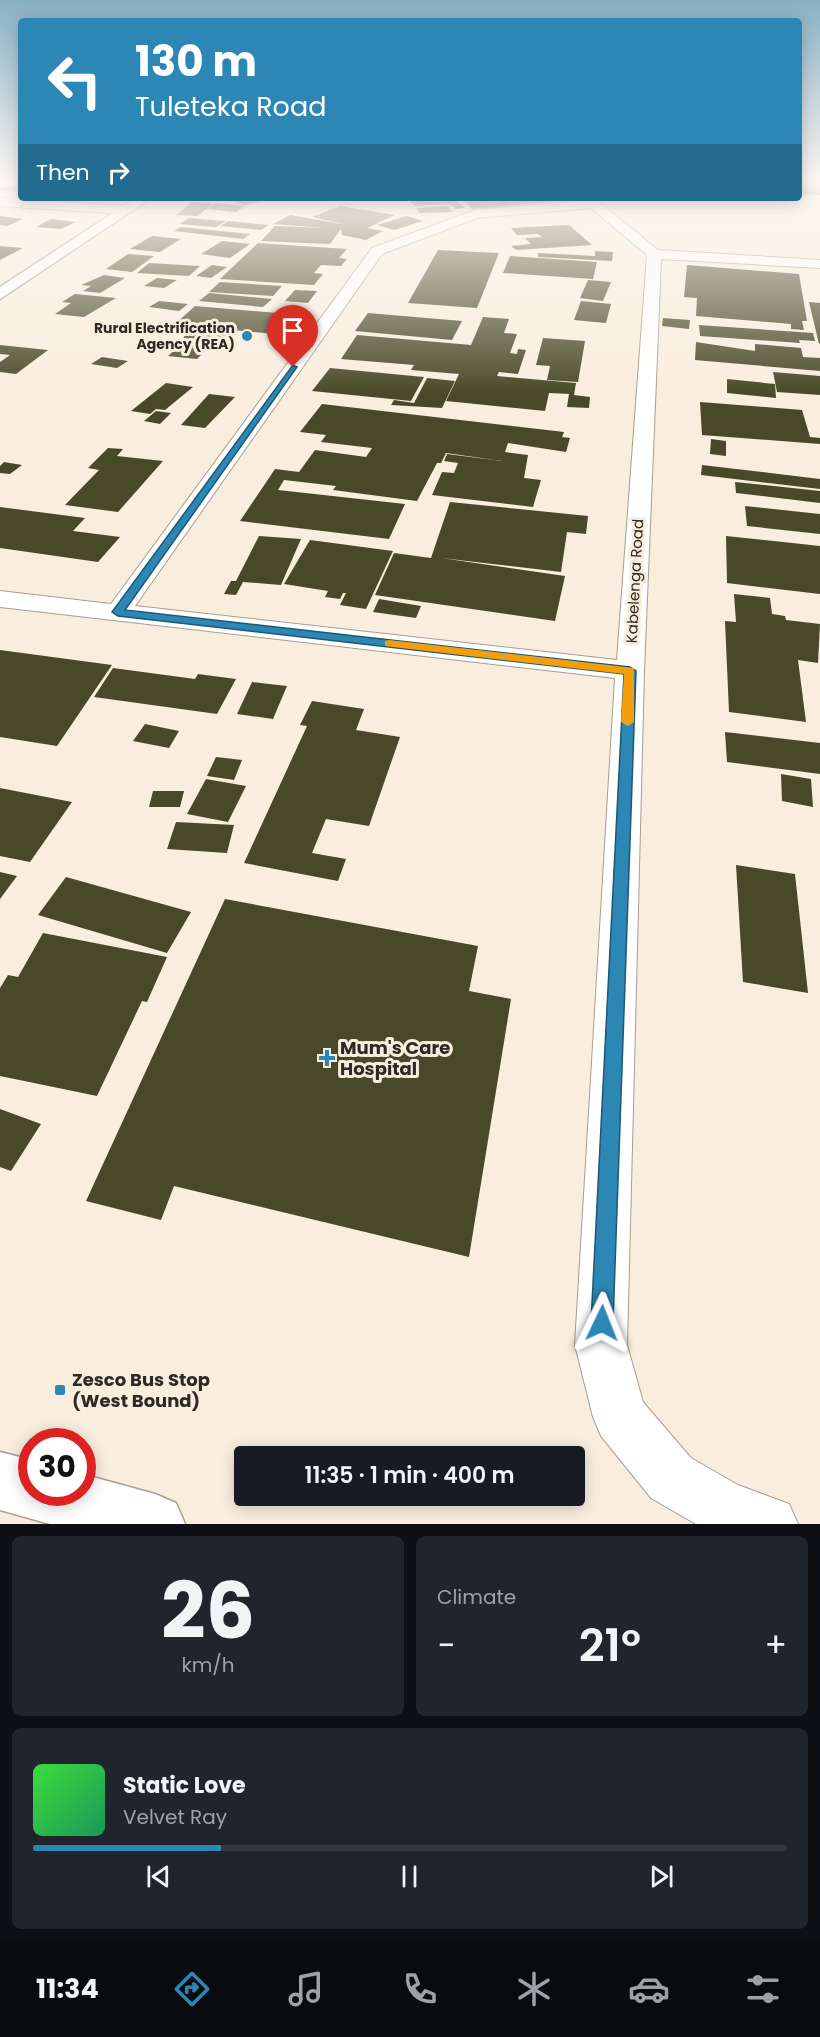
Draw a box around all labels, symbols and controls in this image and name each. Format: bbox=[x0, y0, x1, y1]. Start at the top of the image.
text: 130 m bbox=[135, 32, 257, 91]
icon: left bbox=[36, 42, 114, 120]
text: Tuleteka Road bbox=[135, 88, 326, 125]
icon: right bbox=[102, 156, 135, 189]
text: Then bbox=[36, 157, 90, 188]
pin bbox=[267, 305, 318, 367]
icon: arrive bbox=[276, 314, 309, 347]
place label: Rural Electrification Agency (REA) bbox=[94, 318, 235, 354]
marker: Rural Electrification Agency (REA) bbox=[240, 329, 254, 343]
street label: Kabelenga Road bbox=[621, 518, 648, 644]
place label: Mum's Care Hospital bbox=[340, 1035, 450, 1081]
marker: Mum's Care Hospital bbox=[318, 1049, 336, 1067]
position arrow bbox=[570, 1291, 634, 1355]
place label: Zesco Bus Stop (West Bound) bbox=[72, 1367, 210, 1413]
marker: Zesco Bus Stop (West Bound) bbox=[53, 1383, 67, 1397]
speed limit sign: 30 bbox=[18, 1428, 96, 1506]
text: 11:35 · 1 min · 400 m bbox=[304, 1460, 515, 1491]
text: 26 bbox=[161, 1556, 255, 1665]
text: Climate bbox=[437, 1583, 516, 1611]
text: 21° bbox=[579, 1614, 641, 1677]
text: − bbox=[437, 1622, 455, 1669]
text: + bbox=[764, 1622, 787, 1669]
text: km/h bbox=[181, 1651, 235, 1679]
text: Static Love bbox=[123, 1770, 246, 1801]
text: Velvet Ray bbox=[123, 1803, 227, 1831]
icon: previous bbox=[142, 1860, 175, 1893]
icon: pause bbox=[393, 1860, 426, 1893]
icon: next bbox=[645, 1860, 678, 1893]
icon: directions bbox=[171, 1968, 213, 2010]
icon: music bbox=[285, 1968, 327, 2010]
icon: phone bbox=[399, 1968, 441, 2010]
icon: climate bbox=[513, 1968, 555, 2010]
icon: car bbox=[628, 1968, 670, 2010]
icon: filters bbox=[742, 1968, 784, 2010]
text: 11:34 bbox=[36, 1970, 99, 2007]

